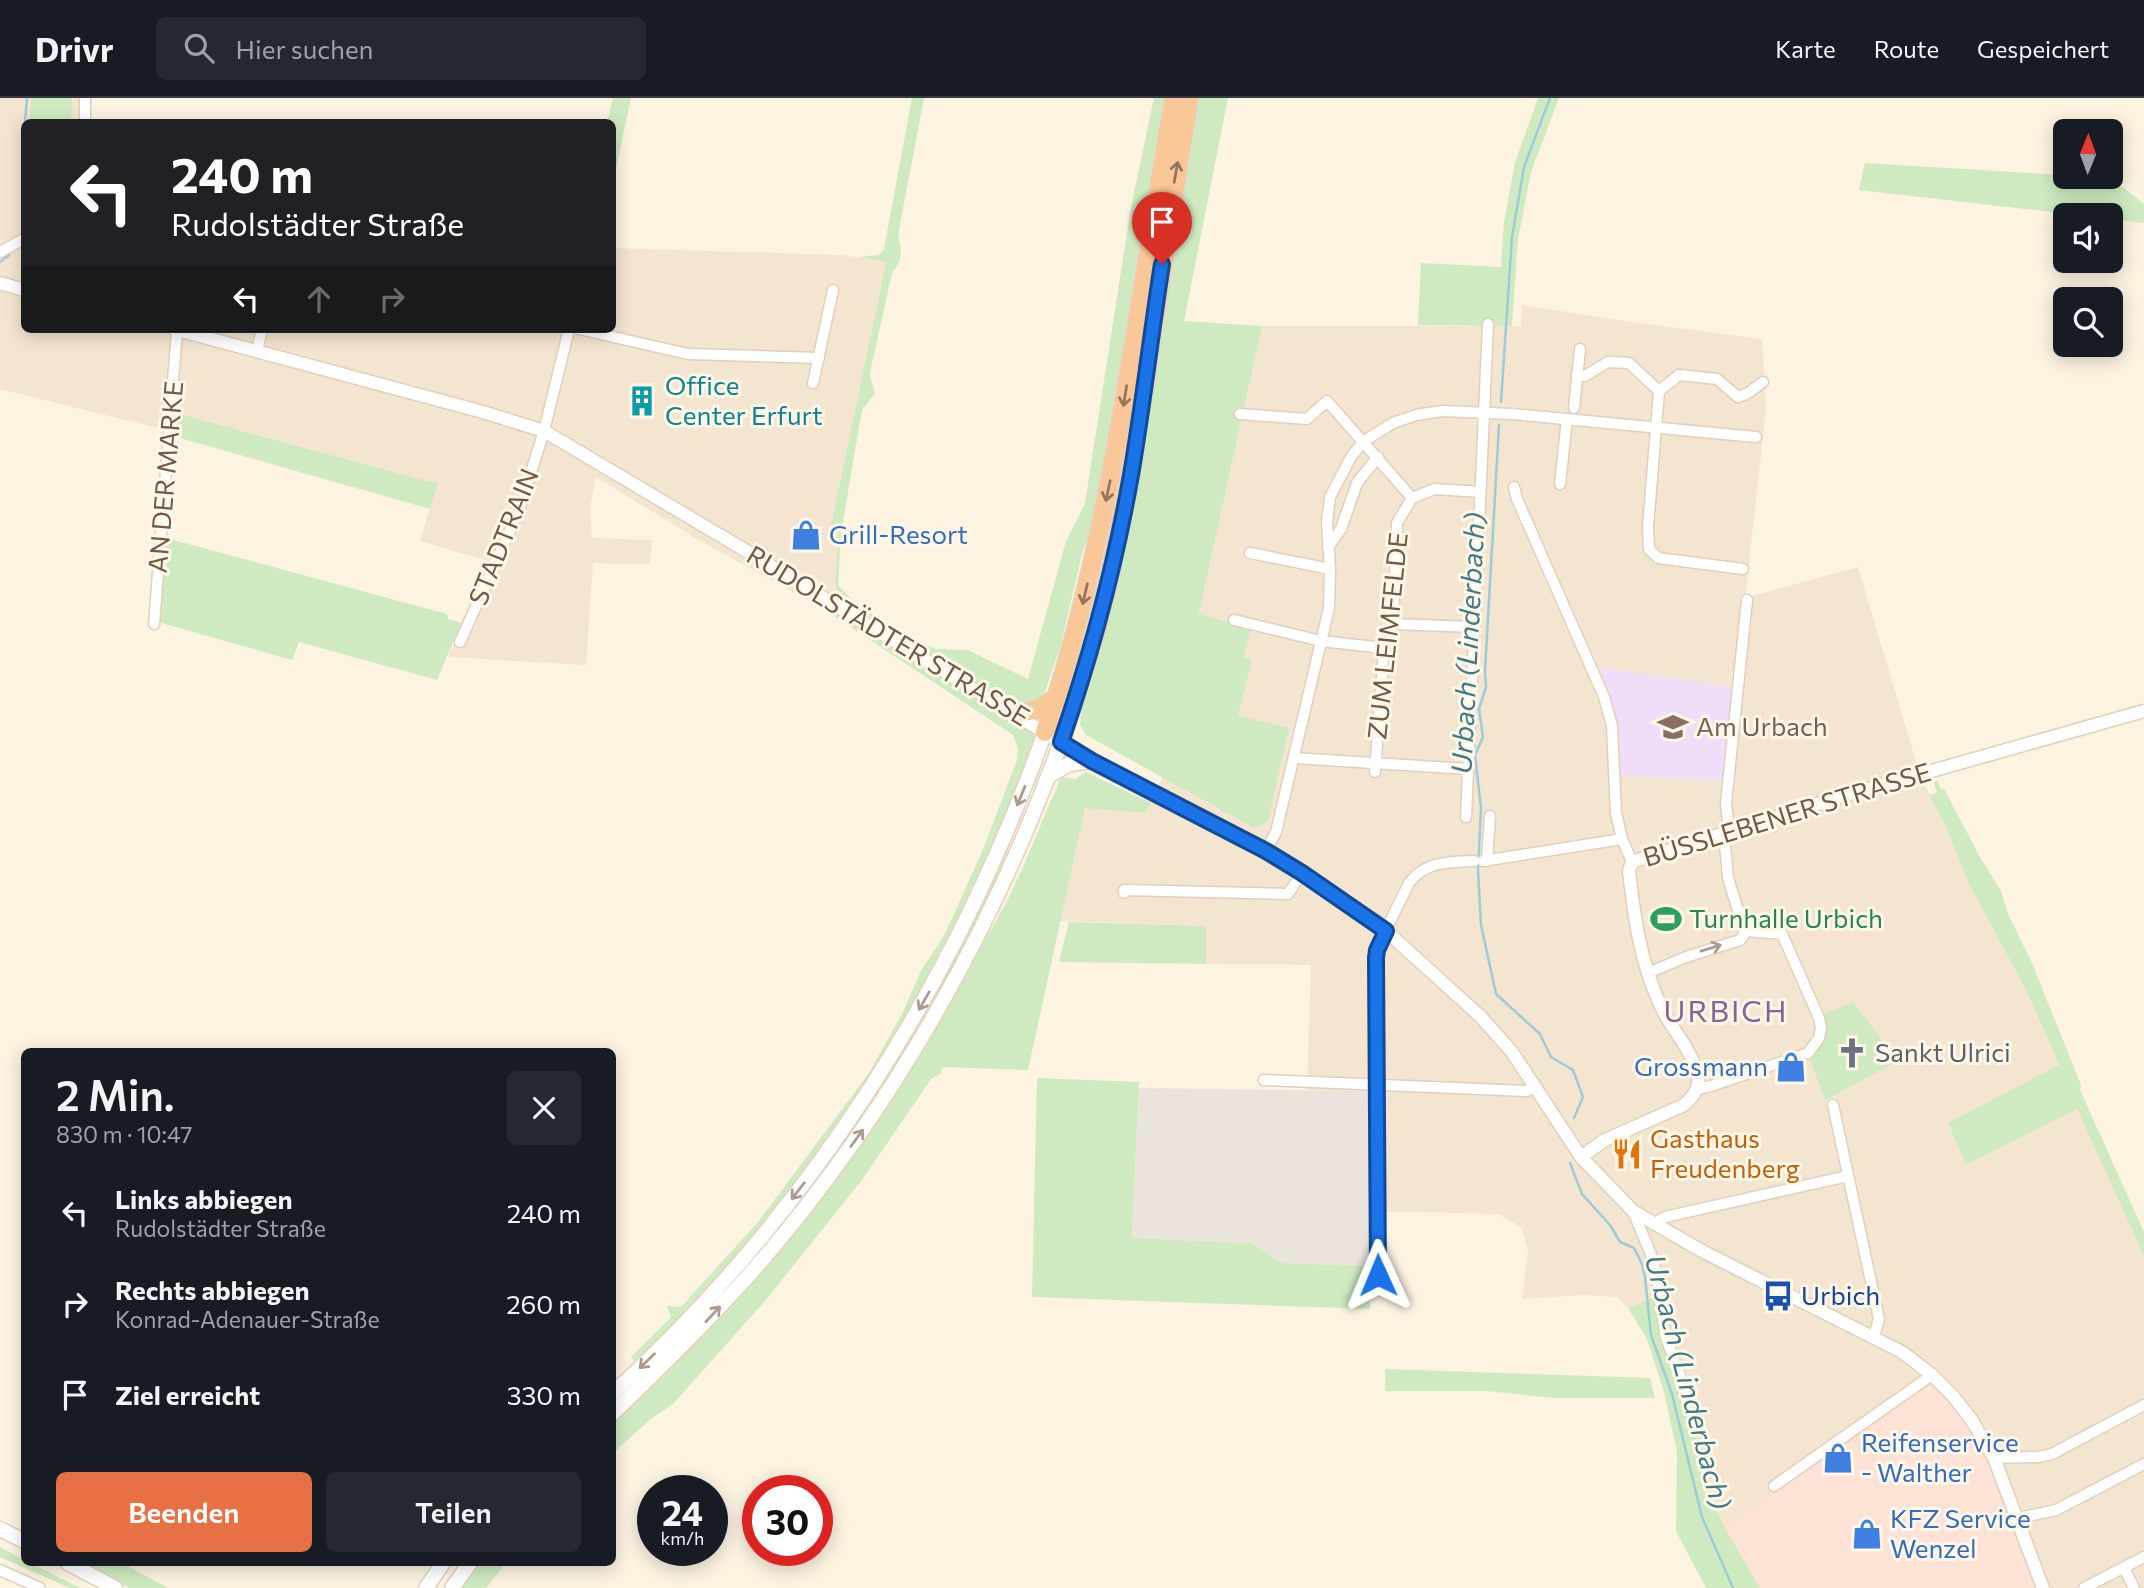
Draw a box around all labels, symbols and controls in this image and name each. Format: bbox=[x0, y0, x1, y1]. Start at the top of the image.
search box bbox=[156, 17, 646, 80]
text: Drivr bbox=[35, 28, 114, 69]
icon: search bbox=[180, 29, 218, 67]
text: Hier suchen bbox=[236, 33, 374, 64]
text: Karte bbox=[1775, 34, 1836, 63]
text: Route bbox=[1874, 34, 1939, 63]
text: Gespeichert bbox=[1977, 34, 2109, 63]
north arrow bbox=[2053, 119, 2123, 189]
map controls bbox=[2053, 119, 2123, 357]
text: 240 m bbox=[171, 143, 313, 203]
icon: left bbox=[56, 147, 147, 238]
one-way arrow bbox=[1170, 161, 1183, 184]
pin bbox=[1132, 192, 1192, 264]
text: Rudolstädter Straße bbox=[171, 203, 464, 243]
icon: arrive bbox=[1143, 203, 1181, 241]
button: sound bbox=[2053, 203, 2123, 273]
icon: left bbox=[227, 280, 265, 318]
icon: ahead bbox=[300, 280, 338, 318]
icon: right bbox=[373, 280, 411, 318]
button: search bbox=[2053, 287, 2123, 357]
place label: Office Center Erfurt bbox=[665, 369, 823, 430]
street label: AN DER MARKE bbox=[141, 380, 188, 574]
building icon: Office Center Erfurt bbox=[625, 384, 659, 418]
one-way arrow bbox=[1118, 384, 1131, 407]
street label: STADTRAIN bbox=[461, 464, 544, 609]
one-way arrow bbox=[1100, 479, 1114, 502]
water label: Urbach (Linderbach) bbox=[1443, 511, 1491, 775]
shop icon: Grill-Resort bbox=[789, 518, 823, 552]
place label: Grill-Resort bbox=[829, 518, 968, 549]
street label: ZUM LEIMFELDE bbox=[1360, 531, 1413, 741]
street label: RUDOLSTÄDTER STRASSE bbox=[742, 538, 1036, 731]
one-way arrow bbox=[1078, 582, 1091, 605]
school or university icon: Am Urbach bbox=[1656, 710, 1690, 744]
place label: Am Urbach bbox=[1696, 710, 1828, 741]
street label: BÜSSLEBENER STRASSE bbox=[1639, 755, 1934, 872]
one-way arrow bbox=[1014, 785, 1027, 806]
sports icon: Turnhalle Urbich bbox=[1649, 902, 1683, 936]
place label: Turnhalle Urbich bbox=[1689, 902, 1883, 933]
one-way arrow bbox=[1700, 941, 1722, 954]
one-way arrow bbox=[917, 991, 931, 1011]
district label: URBICH bbox=[1664, 991, 1788, 1028]
church icon: Sankt Ulrici bbox=[1835, 1036, 1869, 1070]
place label: Sankt Ulrici bbox=[1875, 1036, 2011, 1067]
place label: Grossmann bbox=[1634, 1050, 1768, 1081]
shop icon: Grossmann bbox=[1774, 1050, 1808, 1084]
text: 2 Min. bbox=[56, 1068, 174, 1120]
button: close bbox=[507, 1071, 581, 1145]
text: 830 m · 10:47 bbox=[56, 1120, 193, 1148]
place label: Gasthaus Freudenberg bbox=[1650, 1122, 1800, 1183]
one-way arrow bbox=[849, 1129, 864, 1148]
restaurant icon: Gasthaus Freudenberg bbox=[1610, 1137, 1644, 1171]
one-way arrow bbox=[791, 1181, 806, 1200]
text: Links abbiegen bbox=[115, 1183, 293, 1214]
icon: left bbox=[56, 1194, 94, 1232]
text: 240 m bbox=[507, 1197, 581, 1228]
text: Rudolstädter Straße bbox=[115, 1214, 326, 1242]
position arrow bbox=[1341, 1238, 1415, 1312]
water label: Urbach (Linderbach) bbox=[1639, 1251, 1739, 1513]
text: Rechts abbiegen bbox=[115, 1274, 310, 1305]
bus stop icon: Urbich bbox=[1761, 1279, 1795, 1313]
place label: Urbich bbox=[1801, 1279, 1880, 1310]
icon: right bbox=[56, 1285, 94, 1323]
text: 260 m bbox=[506, 1288, 581, 1319]
text: Konrad-Adenauer-Straße bbox=[115, 1305, 380, 1333]
one-way arrow bbox=[705, 1305, 721, 1323]
one-way arrow bbox=[639, 1352, 656, 1369]
icon: arrive bbox=[56, 1376, 94, 1414]
text: Ziel erreicht bbox=[115, 1379, 260, 1410]
text: 330 m bbox=[507, 1379, 581, 1410]
place label: Reifenservice - Walther bbox=[1861, 1426, 2019, 1487]
shop icon: Reifenservice - Walther bbox=[1821, 1441, 1855, 1475]
button: Beenden bbox=[56, 1472, 312, 1552]
button: Teilen bbox=[326, 1472, 581, 1552]
speed limit sign: 30 bbox=[742, 1475, 833, 1566]
text: 24 bbox=[662, 1490, 703, 1533]
place label: KFZ Service Wenzel bbox=[1890, 1502, 2031, 1563]
shop icon: KFZ Service Wenzel bbox=[1850, 1517, 1884, 1551]
text: km/h bbox=[661, 1527, 704, 1549]

